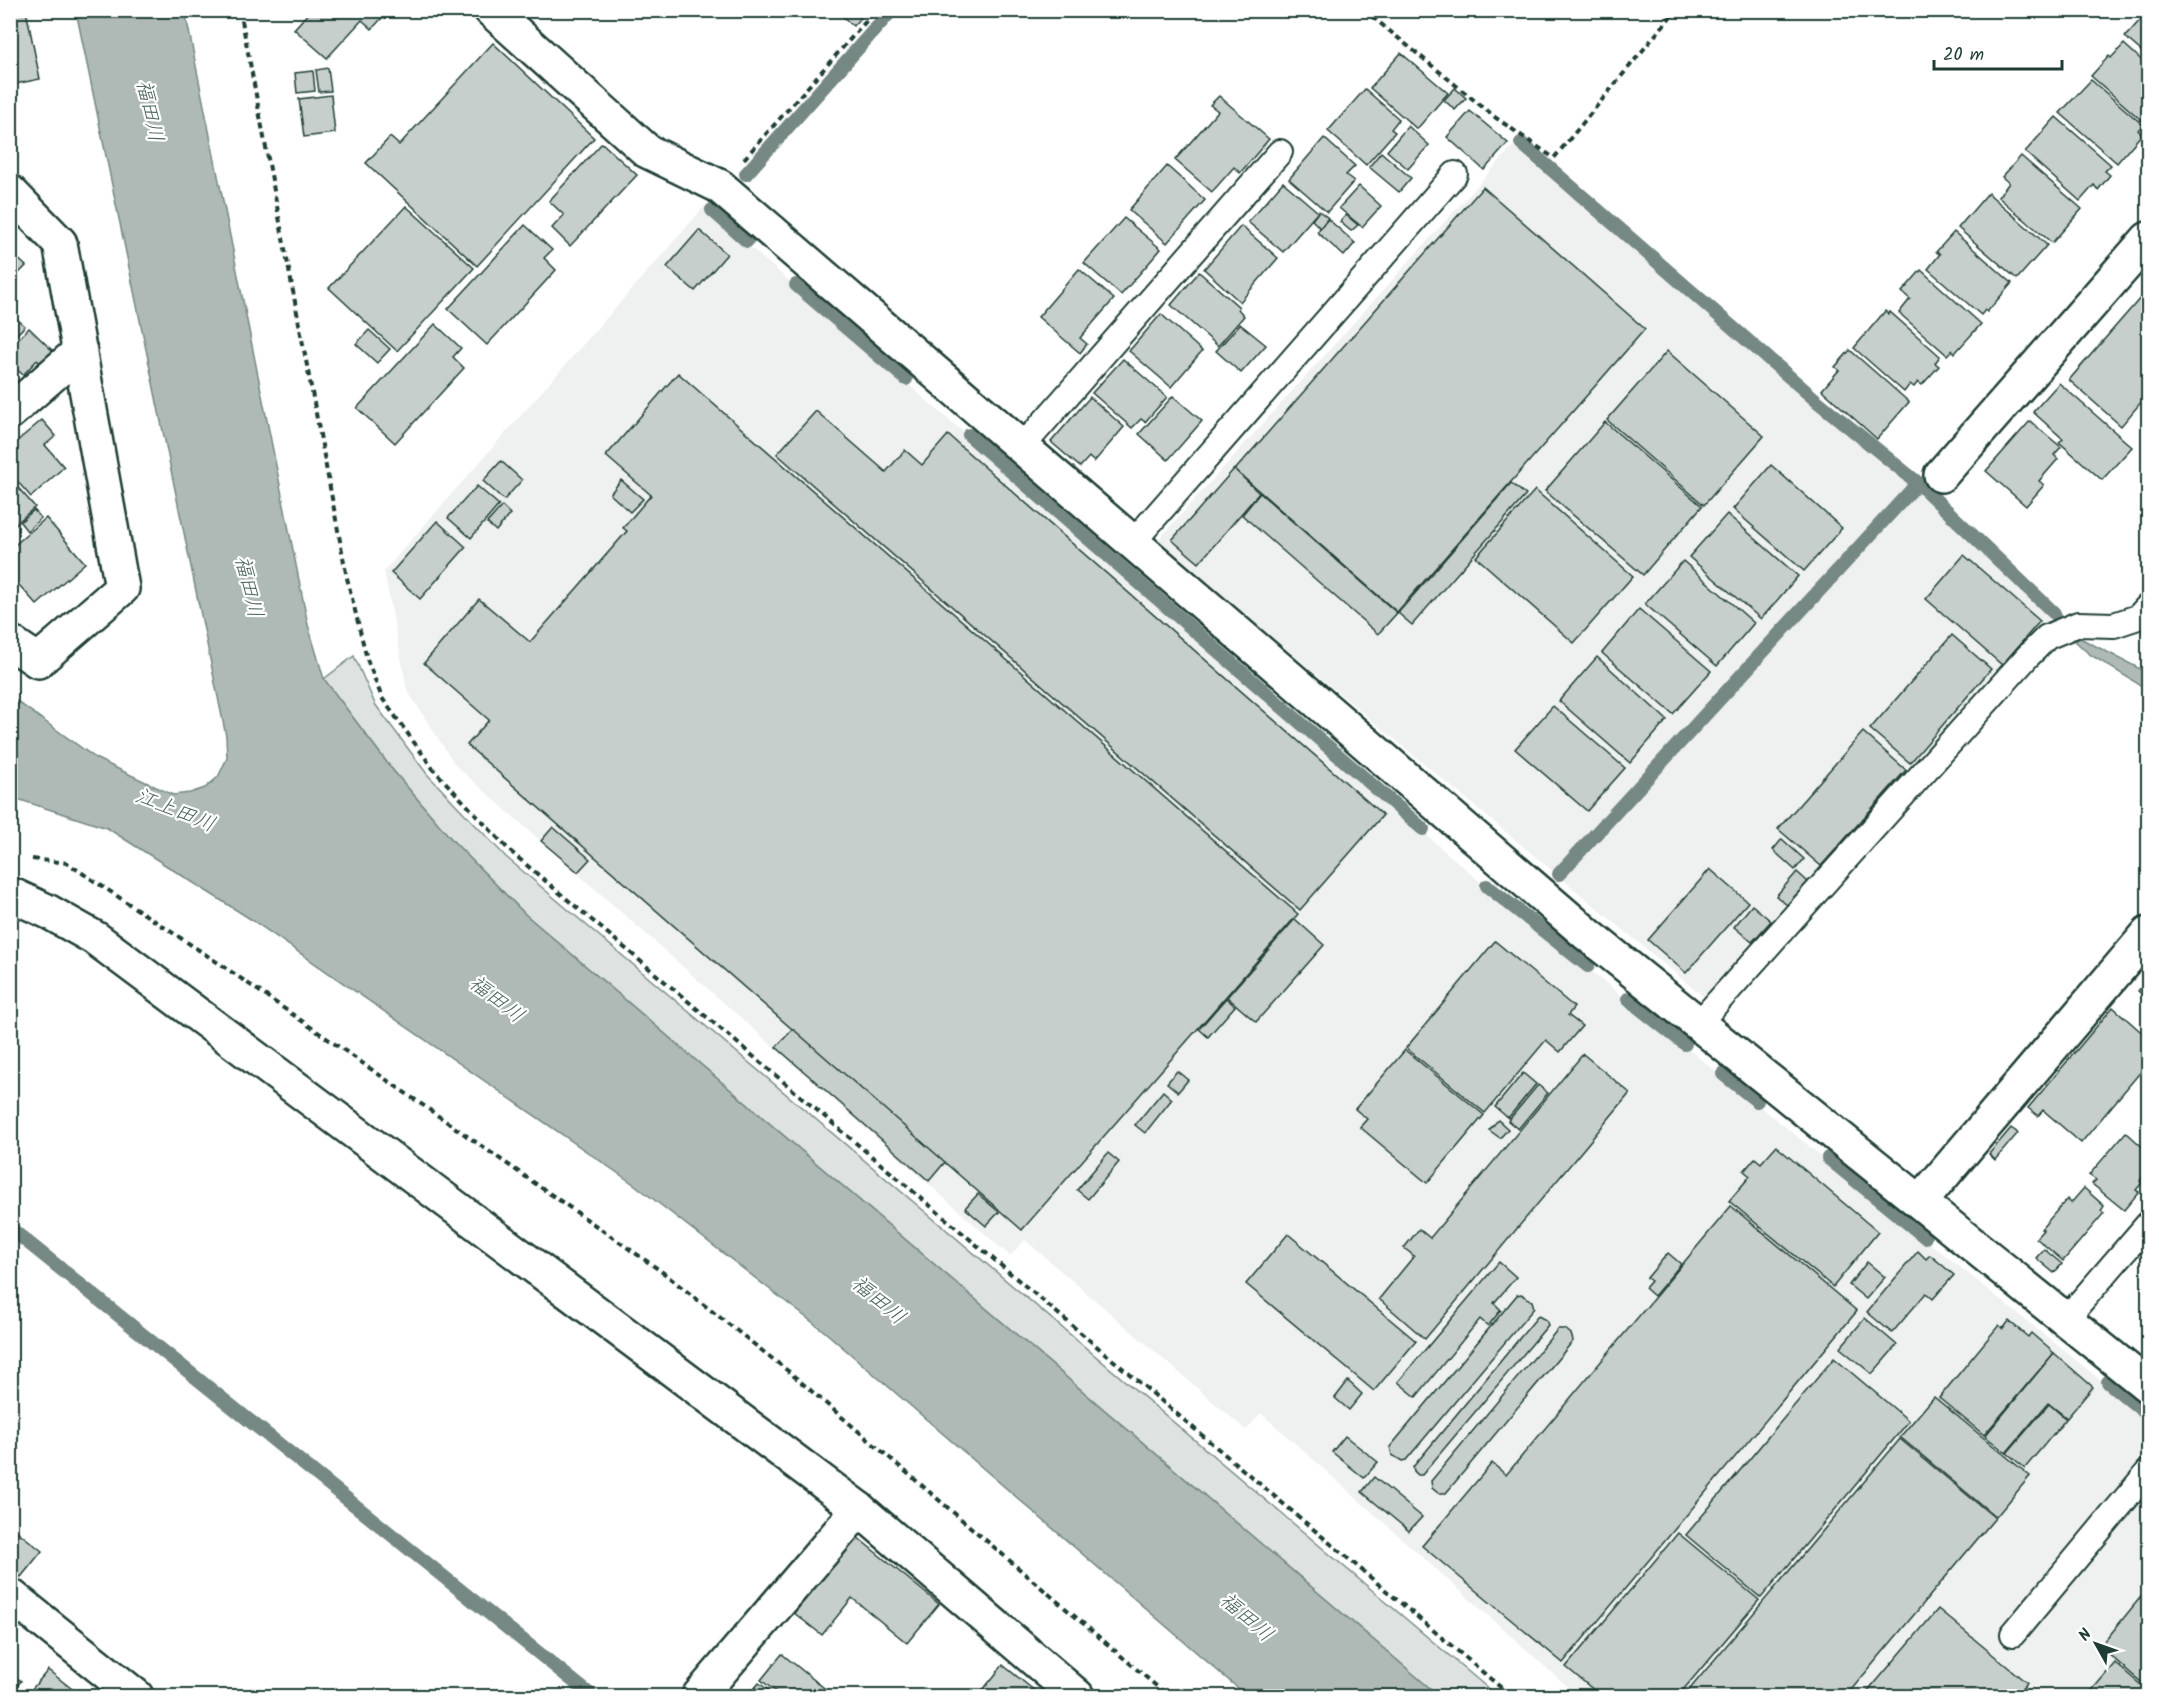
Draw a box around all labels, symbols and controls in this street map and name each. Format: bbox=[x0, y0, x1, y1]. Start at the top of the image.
scale bar bbox=[1934, 33, 2062, 71]
text: 20 m bbox=[1943, 41, 1984, 70]
water label: 福田川 bbox=[126, 77, 172, 145]
water label: 福田川 bbox=[225, 553, 271, 621]
water label: 江上田川 bbox=[130, 780, 220, 842]
water label: 福田川 bbox=[461, 968, 531, 1032]
water label: 福田川 bbox=[843, 1268, 913, 1334]
water label: 福田川 bbox=[1211, 1585, 1281, 1651]
north arrow bbox=[2066, 1614, 2126, 1674]
text: N bbox=[2073, 1623, 2098, 1647]

